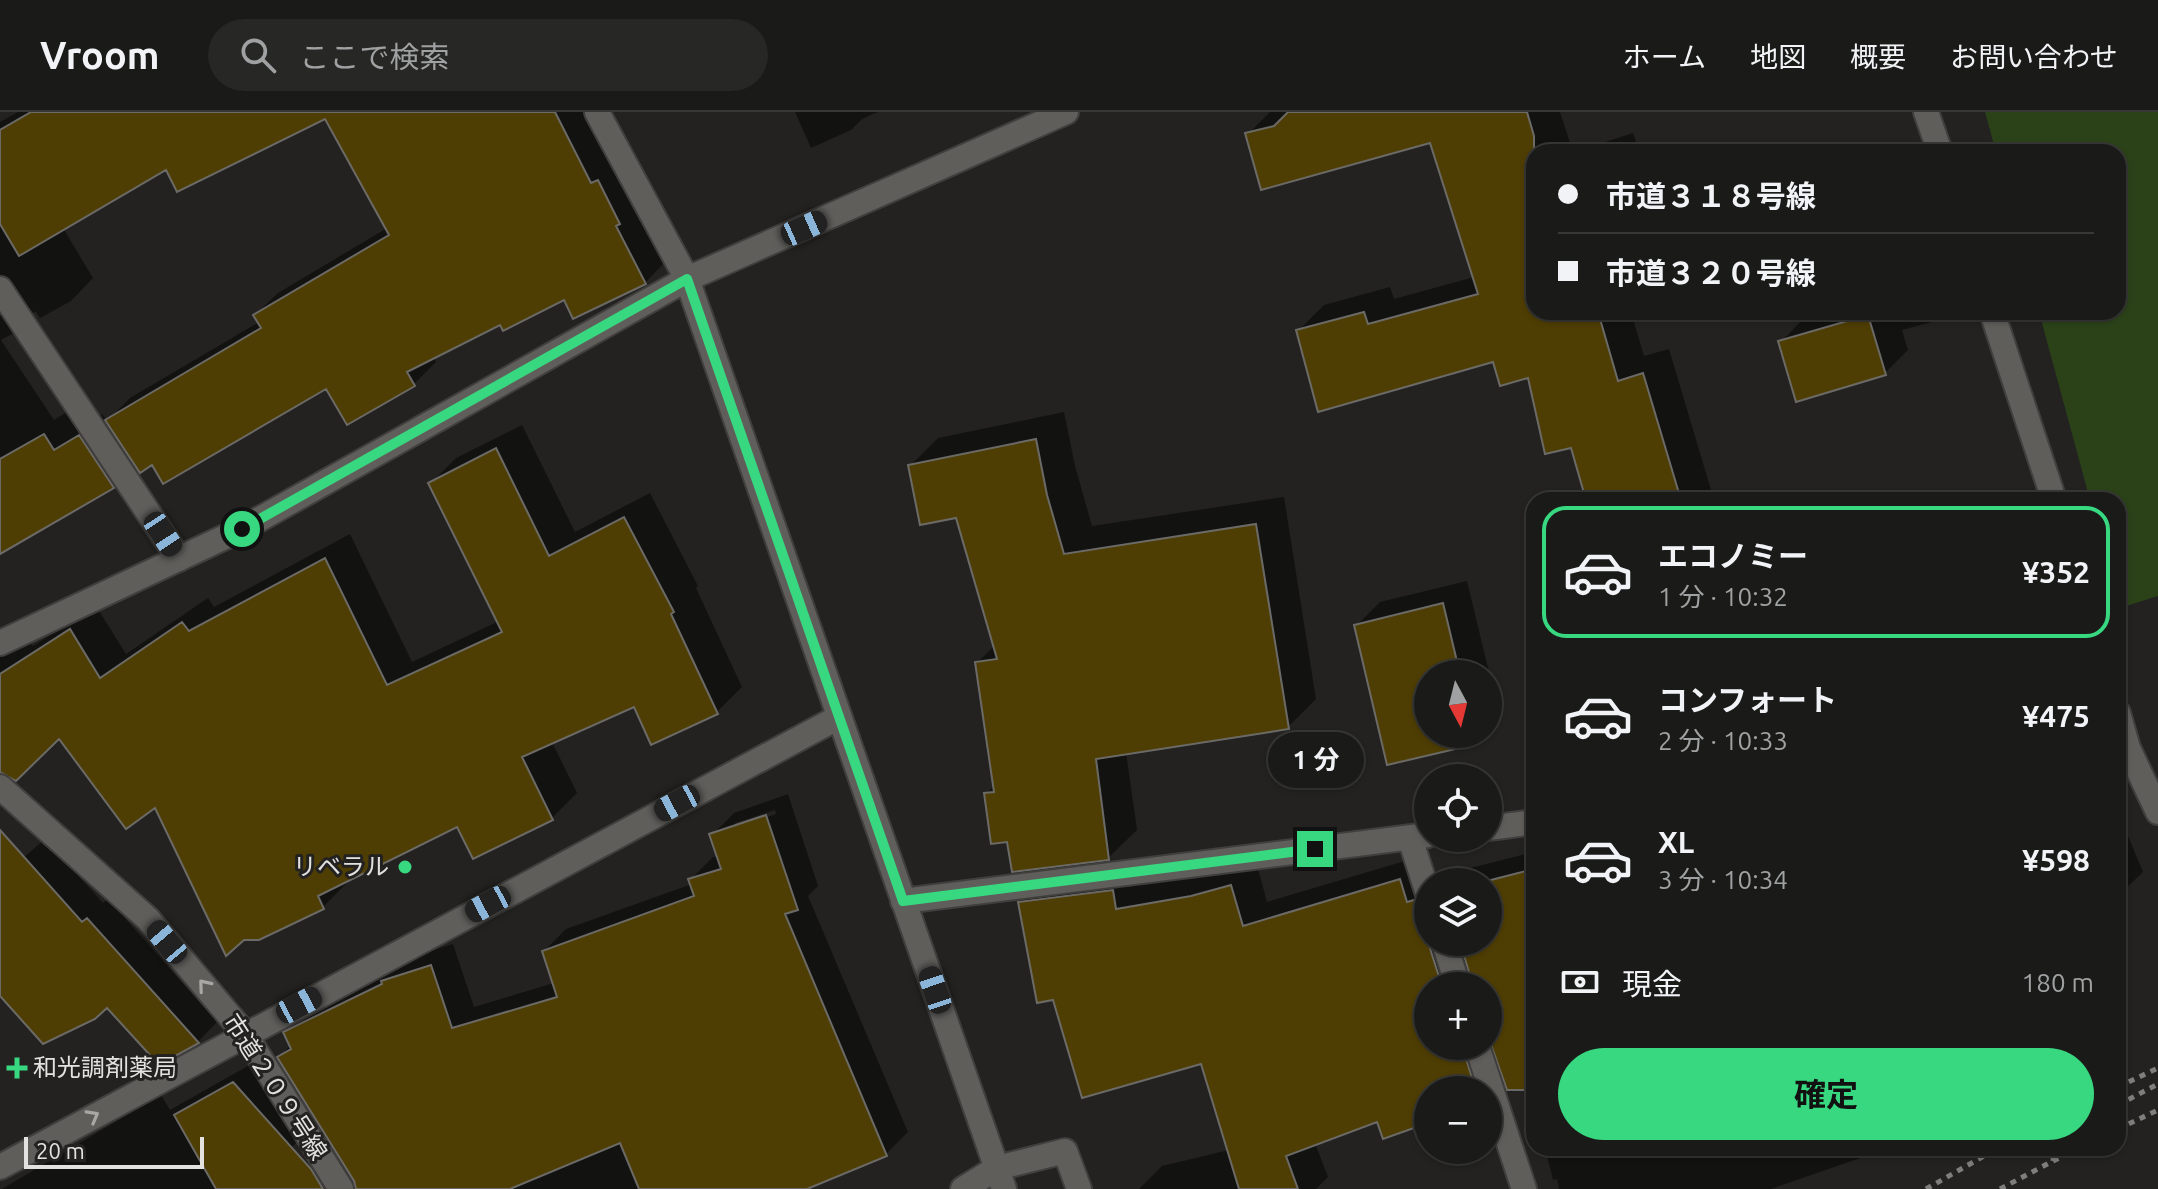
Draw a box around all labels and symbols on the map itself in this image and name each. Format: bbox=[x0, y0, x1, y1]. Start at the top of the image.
car bbox=[777, 207, 831, 249]
car bbox=[140, 507, 186, 561]
route start bbox=[224, 511, 260, 547]
north arrow bbox=[1414, 660, 1502, 748]
callout: 1 分 bbox=[1267, 733, 1363, 789]
car bbox=[650, 781, 704, 825]
route end bbox=[1297, 831, 1333, 867]
place label: リベラル bbox=[293, 853, 389, 880]
marker: リベラル bbox=[396, 858, 414, 876]
car bbox=[461, 882, 515, 926]
car bbox=[142, 916, 192, 968]
car bbox=[916, 963, 954, 1017]
one-way arrow bbox=[199, 980, 214, 995]
car bbox=[272, 983, 326, 1027]
street label: 市道２０９号線 bbox=[218, 1009, 332, 1165]
place label: 和光調剤薬局 bbox=[33, 1054, 177, 1081]
marker: 和光調剤薬局 bbox=[8, 1059, 26, 1077]
one-way arrow bbox=[85, 1111, 99, 1126]
scale bar bbox=[24, 1133, 204, 1169]

